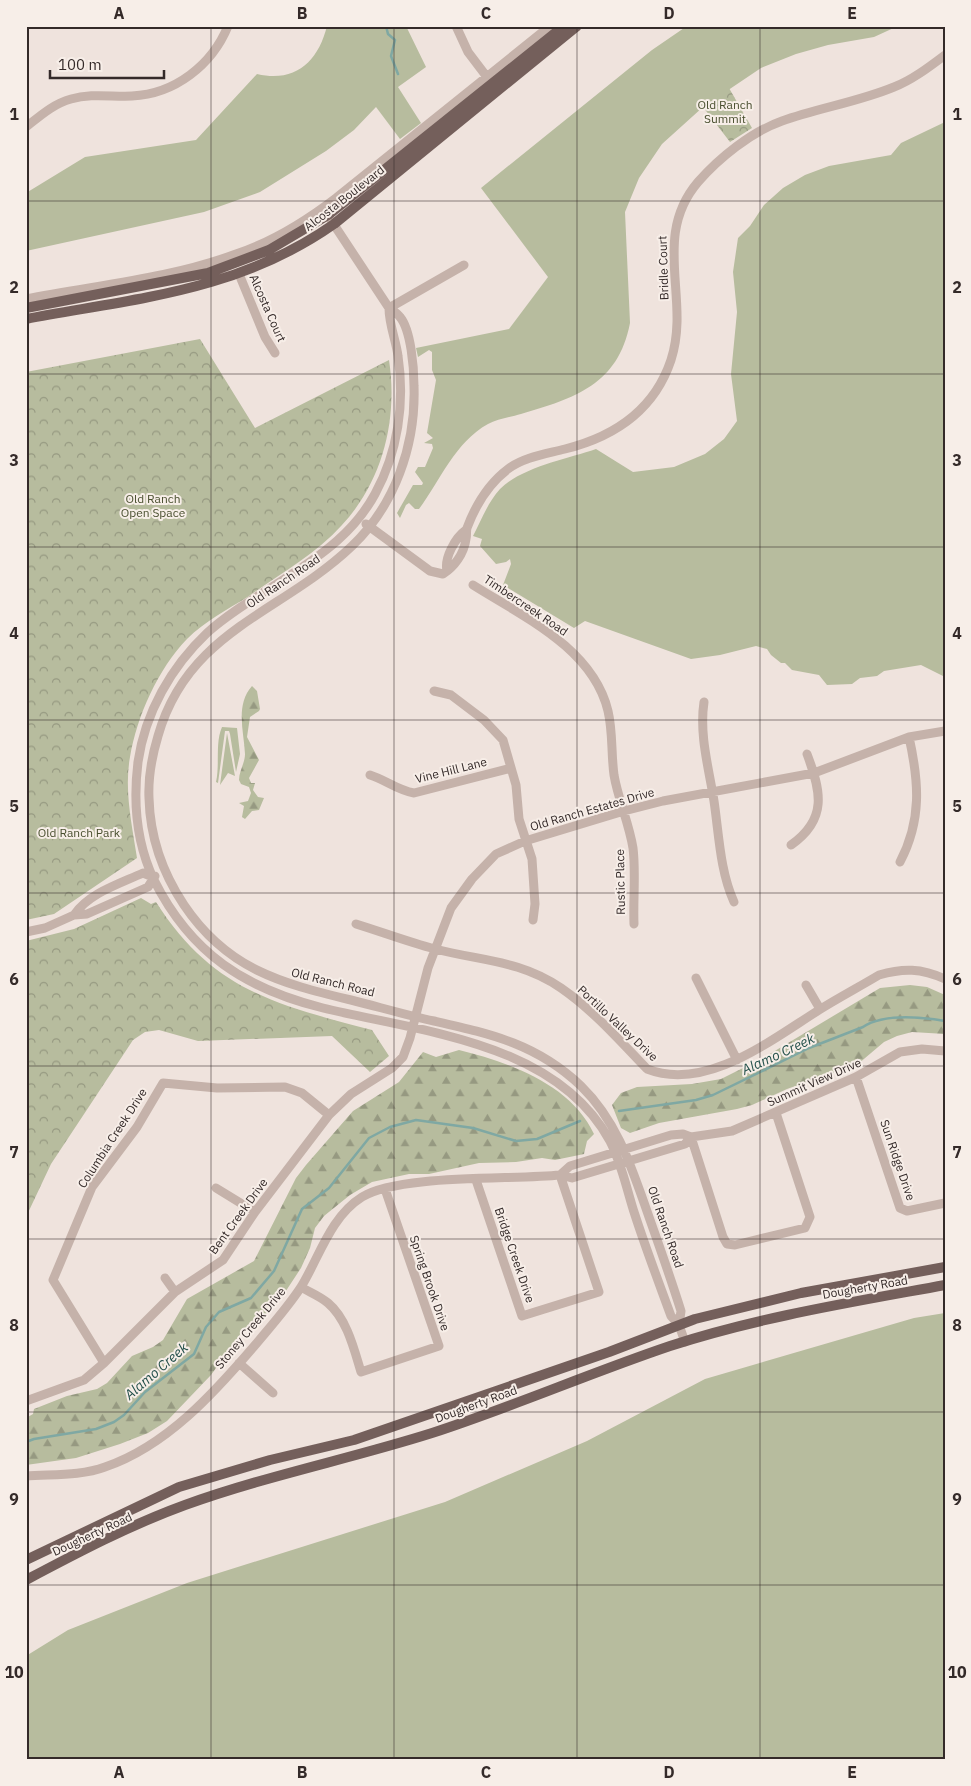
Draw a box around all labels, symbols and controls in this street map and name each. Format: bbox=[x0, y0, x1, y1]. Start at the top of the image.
text: A bbox=[114, 3, 125, 23]
text: B bbox=[297, 3, 308, 23]
text: C bbox=[481, 3, 491, 23]
text: D bbox=[663, 3, 675, 23]
text: E bbox=[847, 3, 857, 23]
scale bar bbox=[50, 48, 164, 80]
text: 100 m bbox=[58, 55, 102, 74]
park label: Old Ranch Summit bbox=[697, 97, 753, 126]
text: 1 bbox=[9, 104, 19, 124]
text: 1 bbox=[952, 104, 962, 124]
street label: Alcosta Boulevard bbox=[301, 162, 387, 234]
street label: Bridle Court bbox=[654, 235, 672, 301]
street label: Alcosta Court bbox=[246, 272, 290, 344]
text: 2 bbox=[9, 277, 19, 297]
text: 2 bbox=[952, 277, 962, 297]
text: 3 bbox=[9, 450, 19, 470]
text: 3 bbox=[952, 450, 962, 470]
park label: Old Ranch Open Space bbox=[121, 491, 186, 520]
street label: Old Ranch Road bbox=[243, 551, 323, 611]
street label: Timbercreek Road bbox=[481, 571, 571, 639]
text: 4 bbox=[9, 623, 19, 643]
text: 4 bbox=[952, 623, 962, 643]
street label: Vine Hill Lane bbox=[414, 754, 489, 786]
street label: Old Ranch Estates Drive bbox=[528, 784, 656, 834]
text: 5 bbox=[9, 796, 19, 816]
text: 5 bbox=[952, 796, 962, 816]
park label: Old Ranch Park bbox=[38, 825, 121, 840]
street label: Rustic Place bbox=[612, 849, 628, 915]
street label: Old Ranch Road bbox=[290, 964, 376, 1000]
text: 6 bbox=[9, 969, 19, 989]
text: 6 bbox=[952, 969, 962, 989]
street label: Portillo Valley Drive bbox=[575, 982, 662, 1064]
water label: Alamo Creek bbox=[738, 1029, 818, 1079]
street label: Summit View Drive bbox=[765, 1054, 864, 1109]
street label: Columbia Creek Drive bbox=[74, 1085, 150, 1191]
street label: Sun Ridge Drive bbox=[877, 1118, 919, 1203]
text: 7 bbox=[9, 1142, 19, 1162]
text: 7 bbox=[952, 1142, 962, 1162]
street label: Bent Creek Drive bbox=[205, 1175, 271, 1257]
street label: Old Ranch Road bbox=[645, 1184, 687, 1270]
street label: Bridge Creek Drive bbox=[492, 1205, 538, 1305]
street label: Spring Brook Drive bbox=[407, 1233, 453, 1333]
street label: Dougherty Road bbox=[821, 1272, 909, 1302]
street label: Stoney Creek Drive bbox=[211, 1284, 289, 1372]
text: 8 bbox=[9, 1315, 19, 1335]
text: 8 bbox=[952, 1315, 962, 1335]
water label: Alamo Creek bbox=[120, 1338, 192, 1404]
street label: Dougherty Road bbox=[433, 1382, 519, 1426]
text: 9 bbox=[9, 1489, 19, 1509]
text: 9 bbox=[952, 1489, 962, 1509]
street label: Dougherty Road bbox=[50, 1509, 134, 1559]
text: 10 bbox=[4, 1662, 24, 1682]
text: 10 bbox=[947, 1662, 967, 1682]
text: A bbox=[114, 1762, 125, 1782]
text: B bbox=[297, 1762, 308, 1782]
text: C bbox=[481, 1762, 491, 1782]
text: D bbox=[663, 1762, 675, 1782]
text: E bbox=[847, 1762, 857, 1782]

